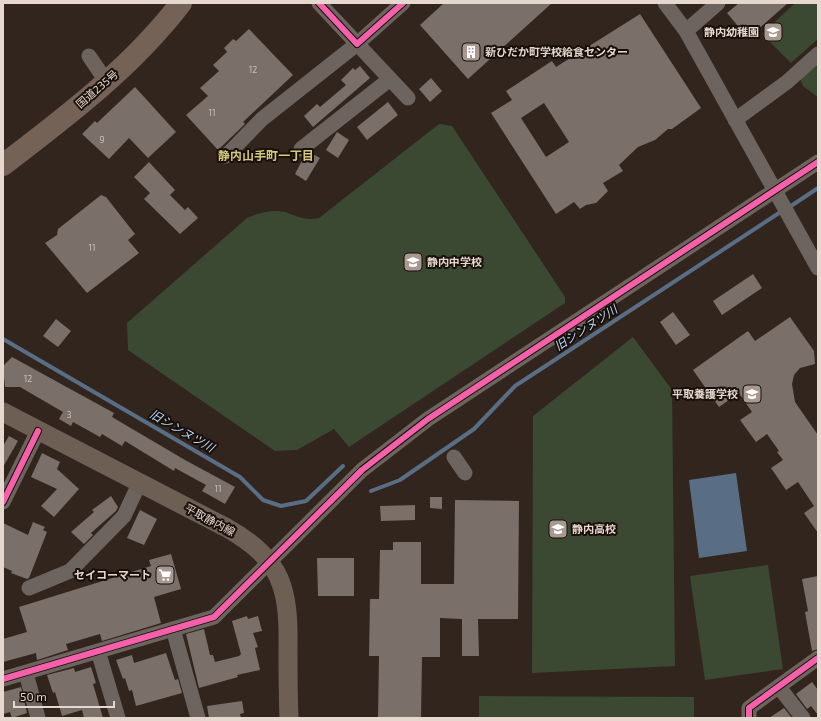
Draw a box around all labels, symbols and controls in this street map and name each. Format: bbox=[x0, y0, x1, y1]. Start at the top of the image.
school or university icon: 静内幼稚園 bbox=[762, 21, 784, 43]
place label: 静内幼稚園 bbox=[704, 25, 759, 38]
building icon: 新ひだか町学校給食センター bbox=[460, 41, 482, 63]
place label: 新ひだか町学校給食センター bbox=[485, 45, 628, 58]
house number: 12 bbox=[249, 64, 257, 75]
street label: 国道235号 bbox=[73, 67, 120, 110]
house number: 11 bbox=[208, 107, 216, 118]
house number: 9 bbox=[99, 134, 105, 145]
district label: 静内山手町一丁目 bbox=[218, 148, 314, 162]
house number: 11 bbox=[88, 242, 96, 253]
school or university icon: 静内中学校 bbox=[402, 251, 424, 273]
place label: 静内中学校 bbox=[427, 255, 482, 268]
water label: 旧シンヌツ川 bbox=[551, 301, 621, 353]
house number: 12 bbox=[24, 373, 32, 384]
school or university icon: 平取養護学校 bbox=[741, 383, 763, 405]
place label: 平取養護学校 bbox=[672, 387, 738, 400]
water label: 旧シンヌツ川 bbox=[148, 406, 219, 455]
house number: 3 bbox=[66, 409, 72, 420]
house number: 11 bbox=[214, 483, 222, 494]
street label: 平取静内線 bbox=[183, 501, 238, 538]
school or university icon: 静内高校 bbox=[547, 518, 569, 540]
place label: 静内高校 bbox=[572, 522, 616, 535]
supermarket icon: セイコーマート bbox=[154, 564, 176, 586]
place label: セイコーマート bbox=[74, 568, 151, 581]
scale bar bbox=[14, 683, 114, 709]
text: 50 m bbox=[20, 689, 47, 703]

